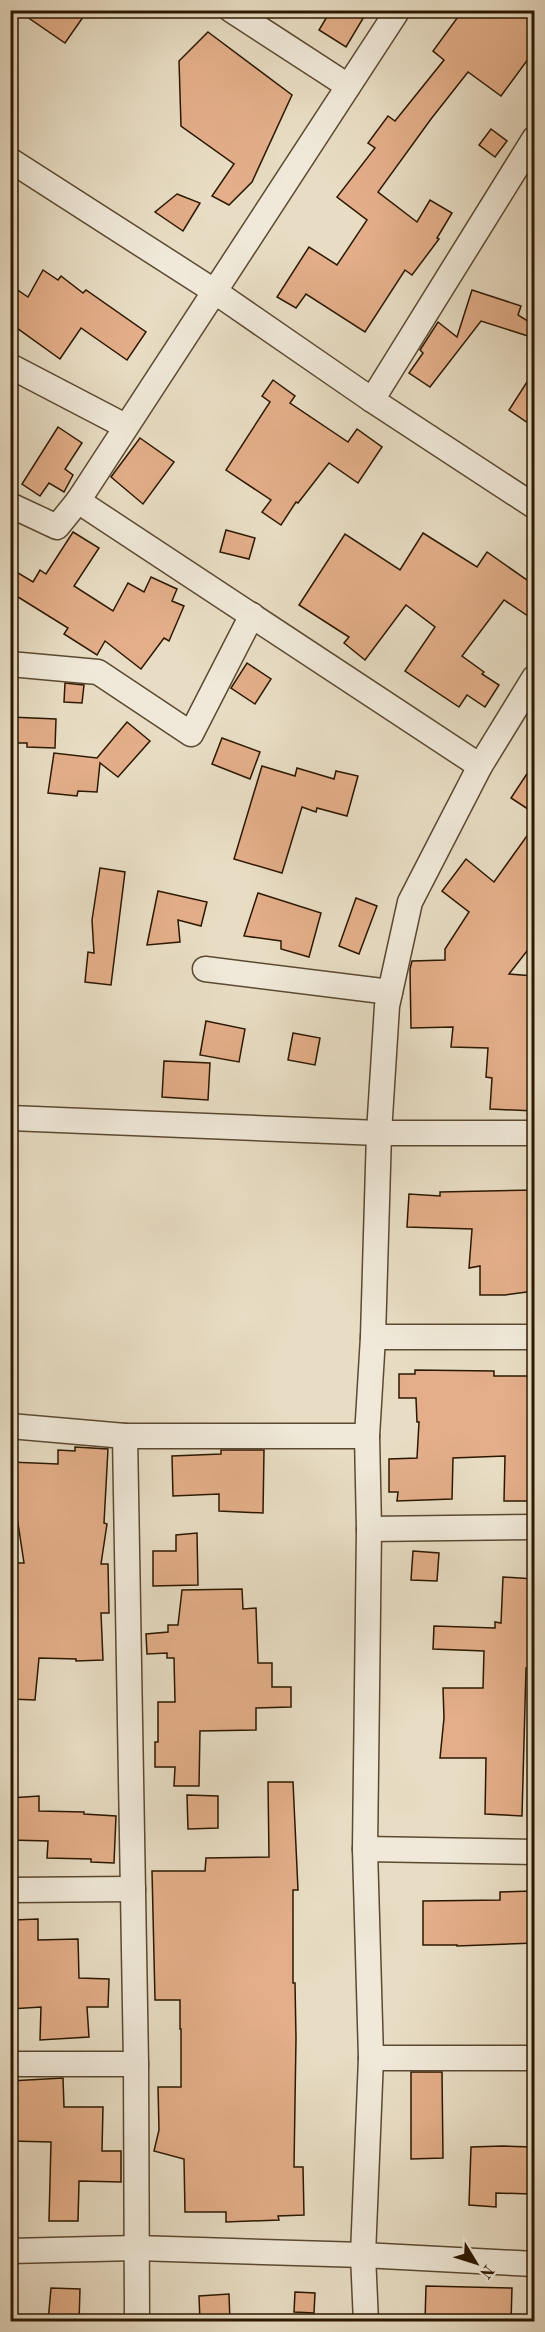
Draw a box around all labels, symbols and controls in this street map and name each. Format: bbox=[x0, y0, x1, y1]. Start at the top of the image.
north arrow bbox=[446, 2233, 506, 2293]
text: N bbox=[476, 2261, 496, 2281]

